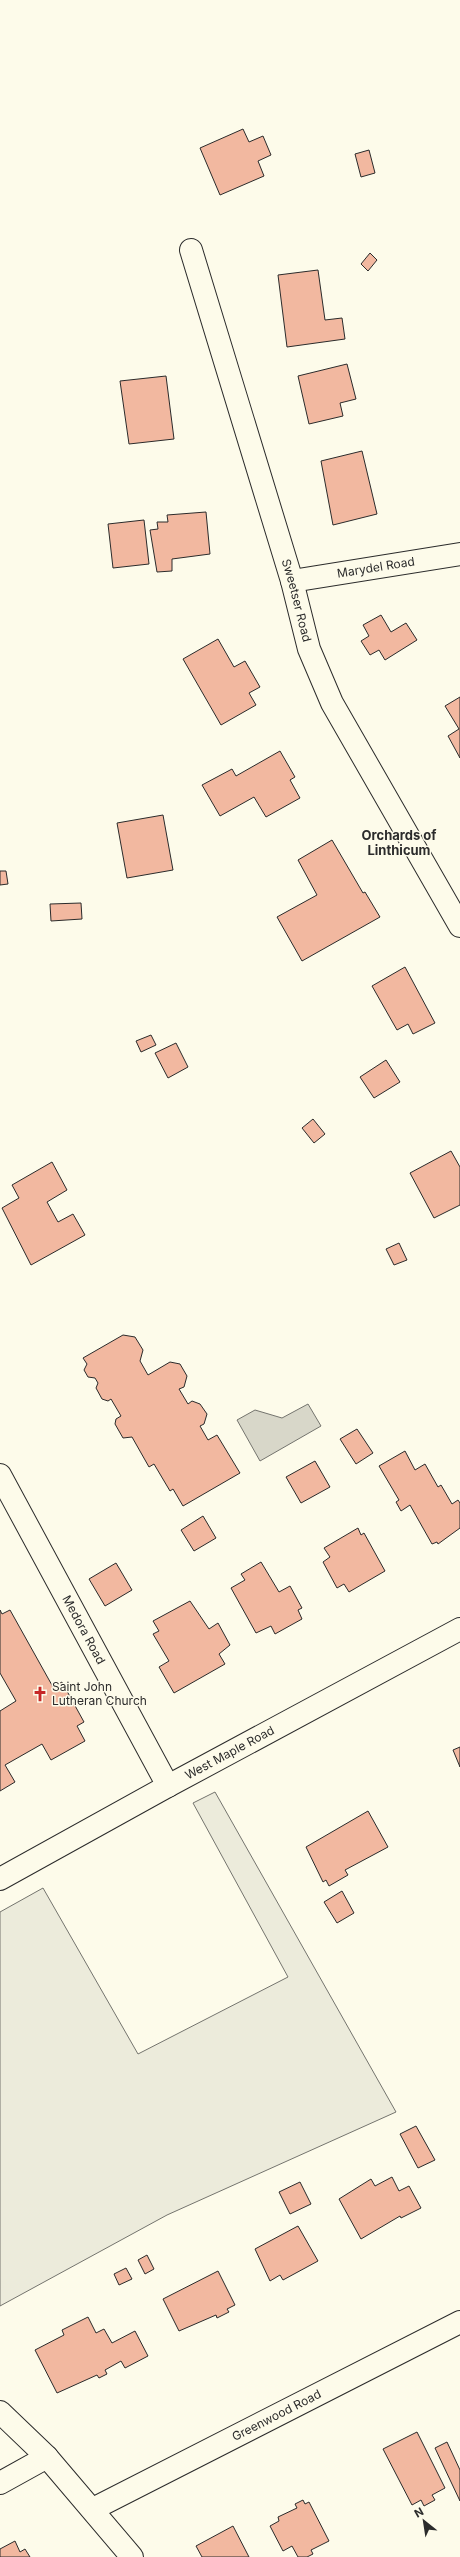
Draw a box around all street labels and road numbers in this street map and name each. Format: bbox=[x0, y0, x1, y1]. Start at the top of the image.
street label: Marydel Road bbox=[336, 553, 416, 581]
street label: Sweetser Road bbox=[279, 557, 315, 643]
street label: Medora Road bbox=[59, 1593, 109, 1667]
street label: West Maple Road bbox=[182, 1722, 277, 1782]
street label: Greenwood Road bbox=[229, 2386, 323, 2444]

